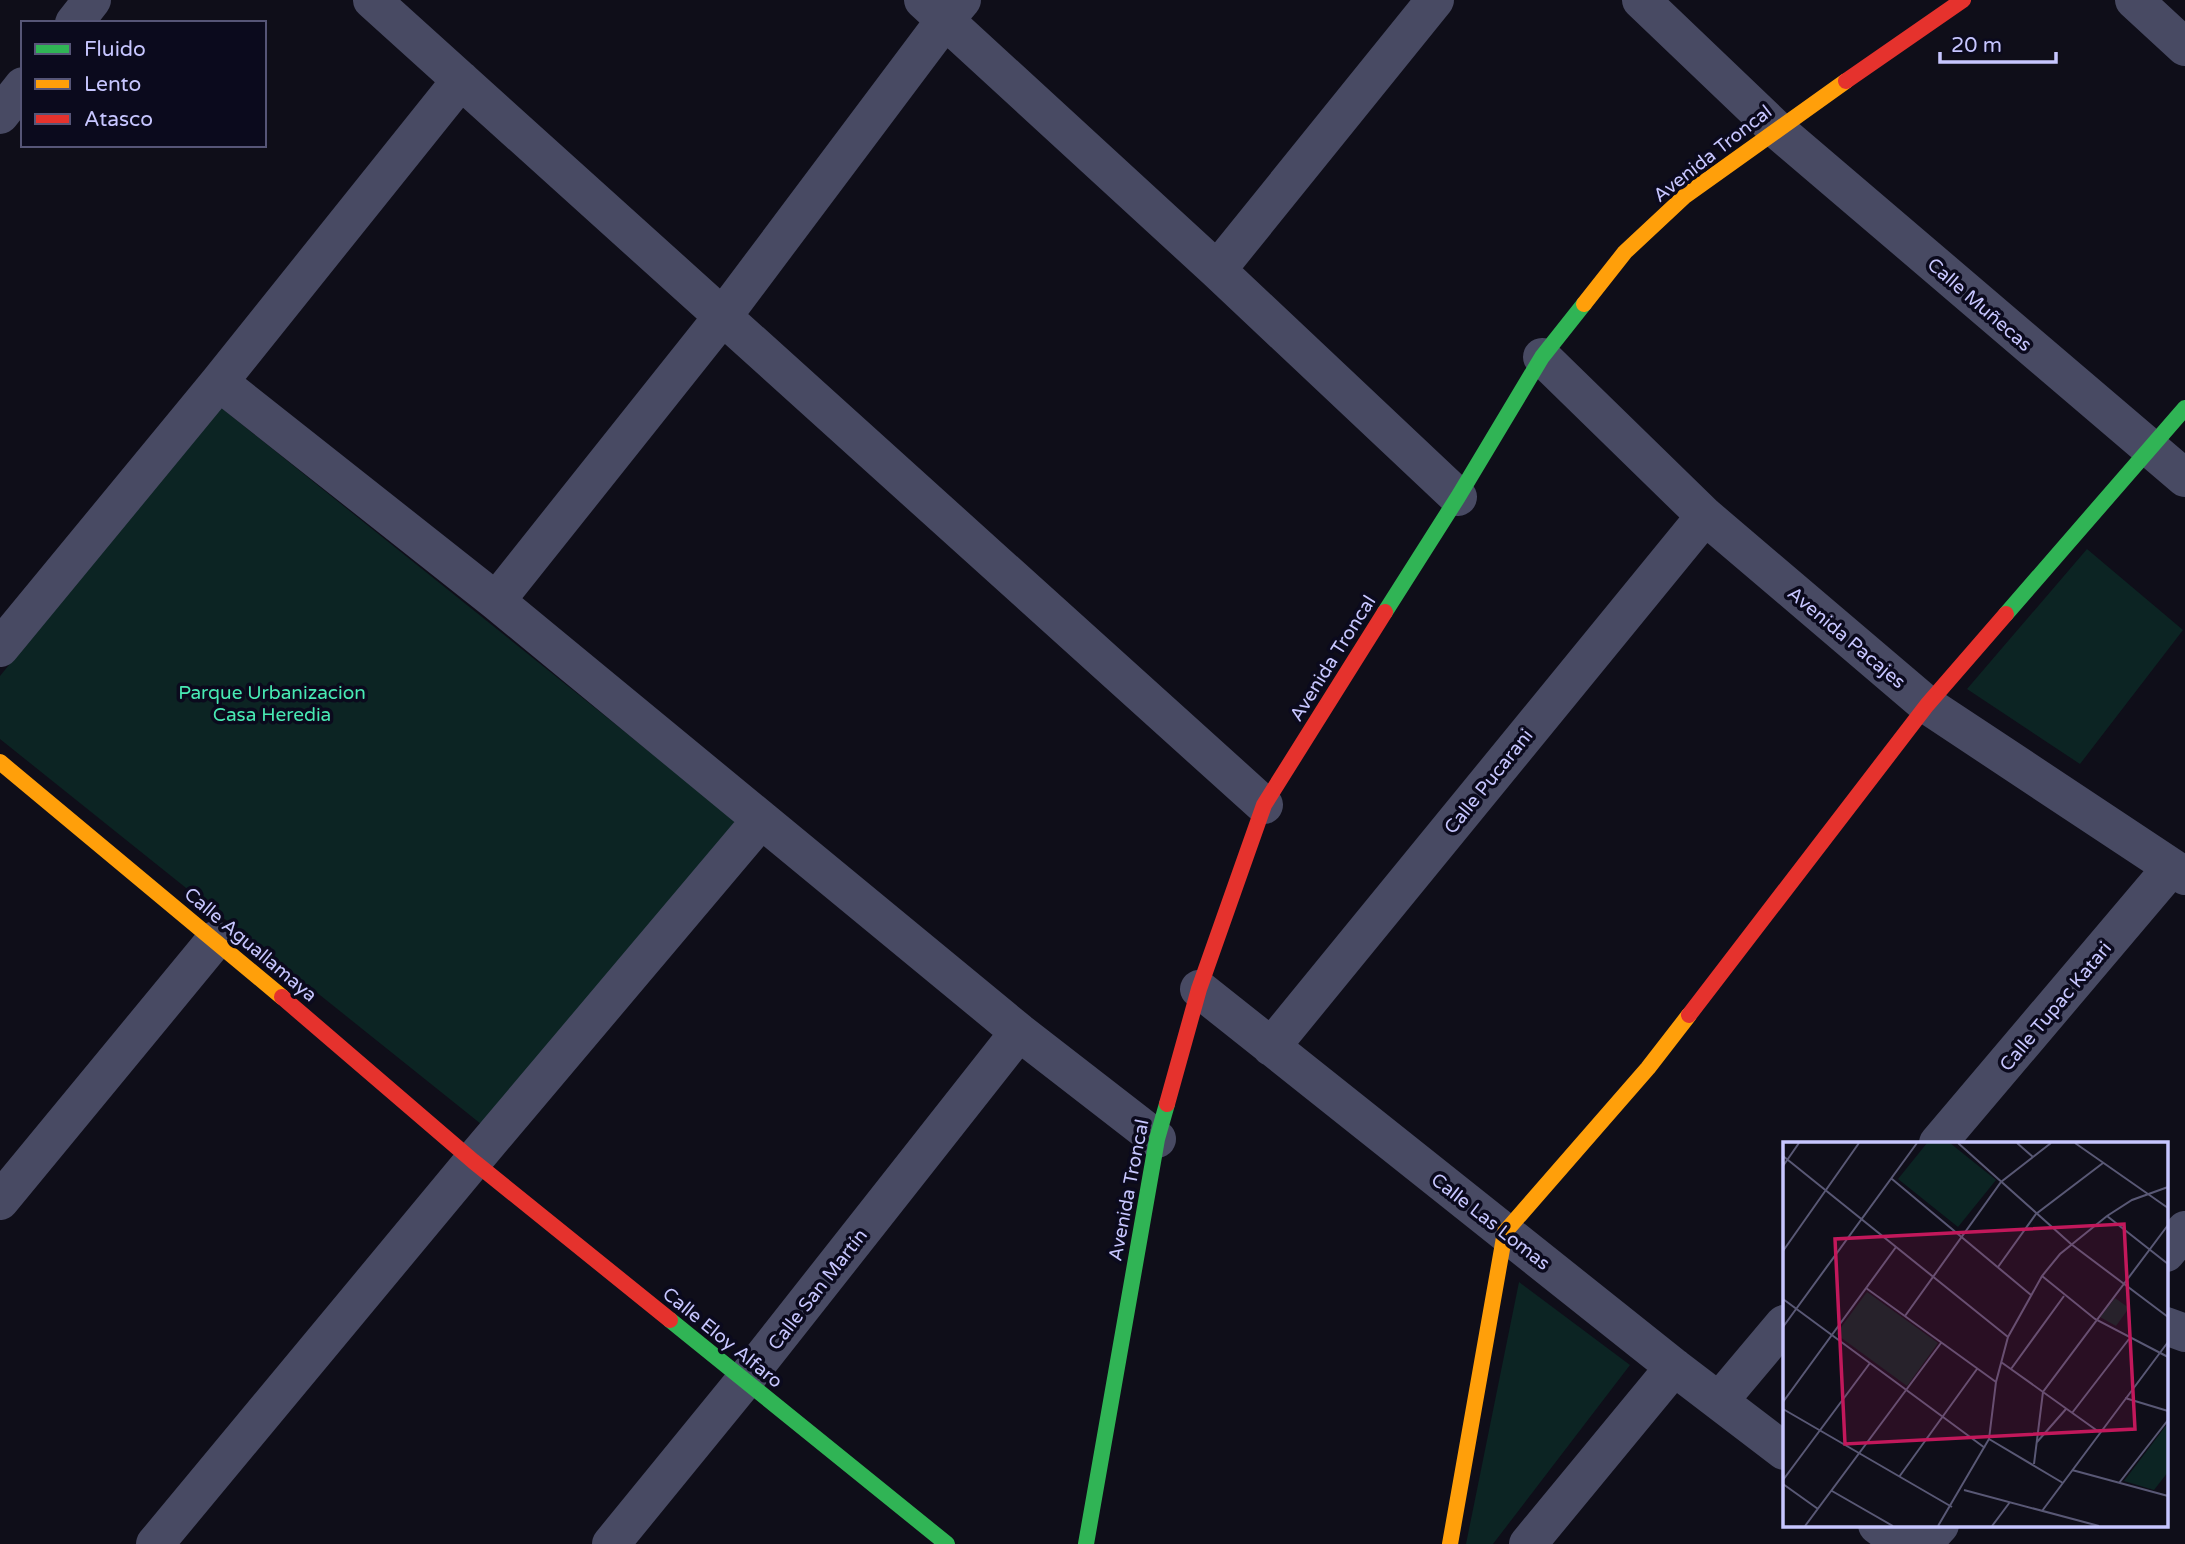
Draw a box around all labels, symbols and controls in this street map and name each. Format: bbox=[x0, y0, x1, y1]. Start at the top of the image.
legend bbox=[21, 21, 266, 147]
scale bar bbox=[1940, 21, 2056, 65]
text: 20 m bbox=[1951, 33, 2002, 58]
text: Fluido bbox=[84, 37, 146, 62]
text: Lento bbox=[84, 72, 141, 97]
street label: Avenida Troncal bbox=[1649, 101, 1776, 207]
text: Atasco bbox=[84, 107, 153, 132]
street label: Calle Muñecas bbox=[1923, 253, 2036, 356]
street label: Avenida Pacajes bbox=[1783, 582, 1910, 693]
street label: Avenida Troncal bbox=[1285, 592, 1380, 725]
park label: Parque Urbanizacion Casa Heredia bbox=[178, 682, 366, 726]
street label: Calle Pucarani bbox=[1440, 725, 1538, 838]
street label: Calle Aguallamaya bbox=[180, 883, 321, 1007]
street label: Calle Tupac Katari bbox=[1995, 938, 2116, 1076]
street label: Avenida Troncal bbox=[1104, 1117, 1154, 1263]
inset map bbox=[1783, 1142, 2168, 1526]
street label: Calle Las Lomas bbox=[1427, 1169, 1554, 1275]
street label: Calle San Martín bbox=[764, 1225, 872, 1355]
street label: Calle Eloy Alfaro bbox=[658, 1283, 787, 1393]

